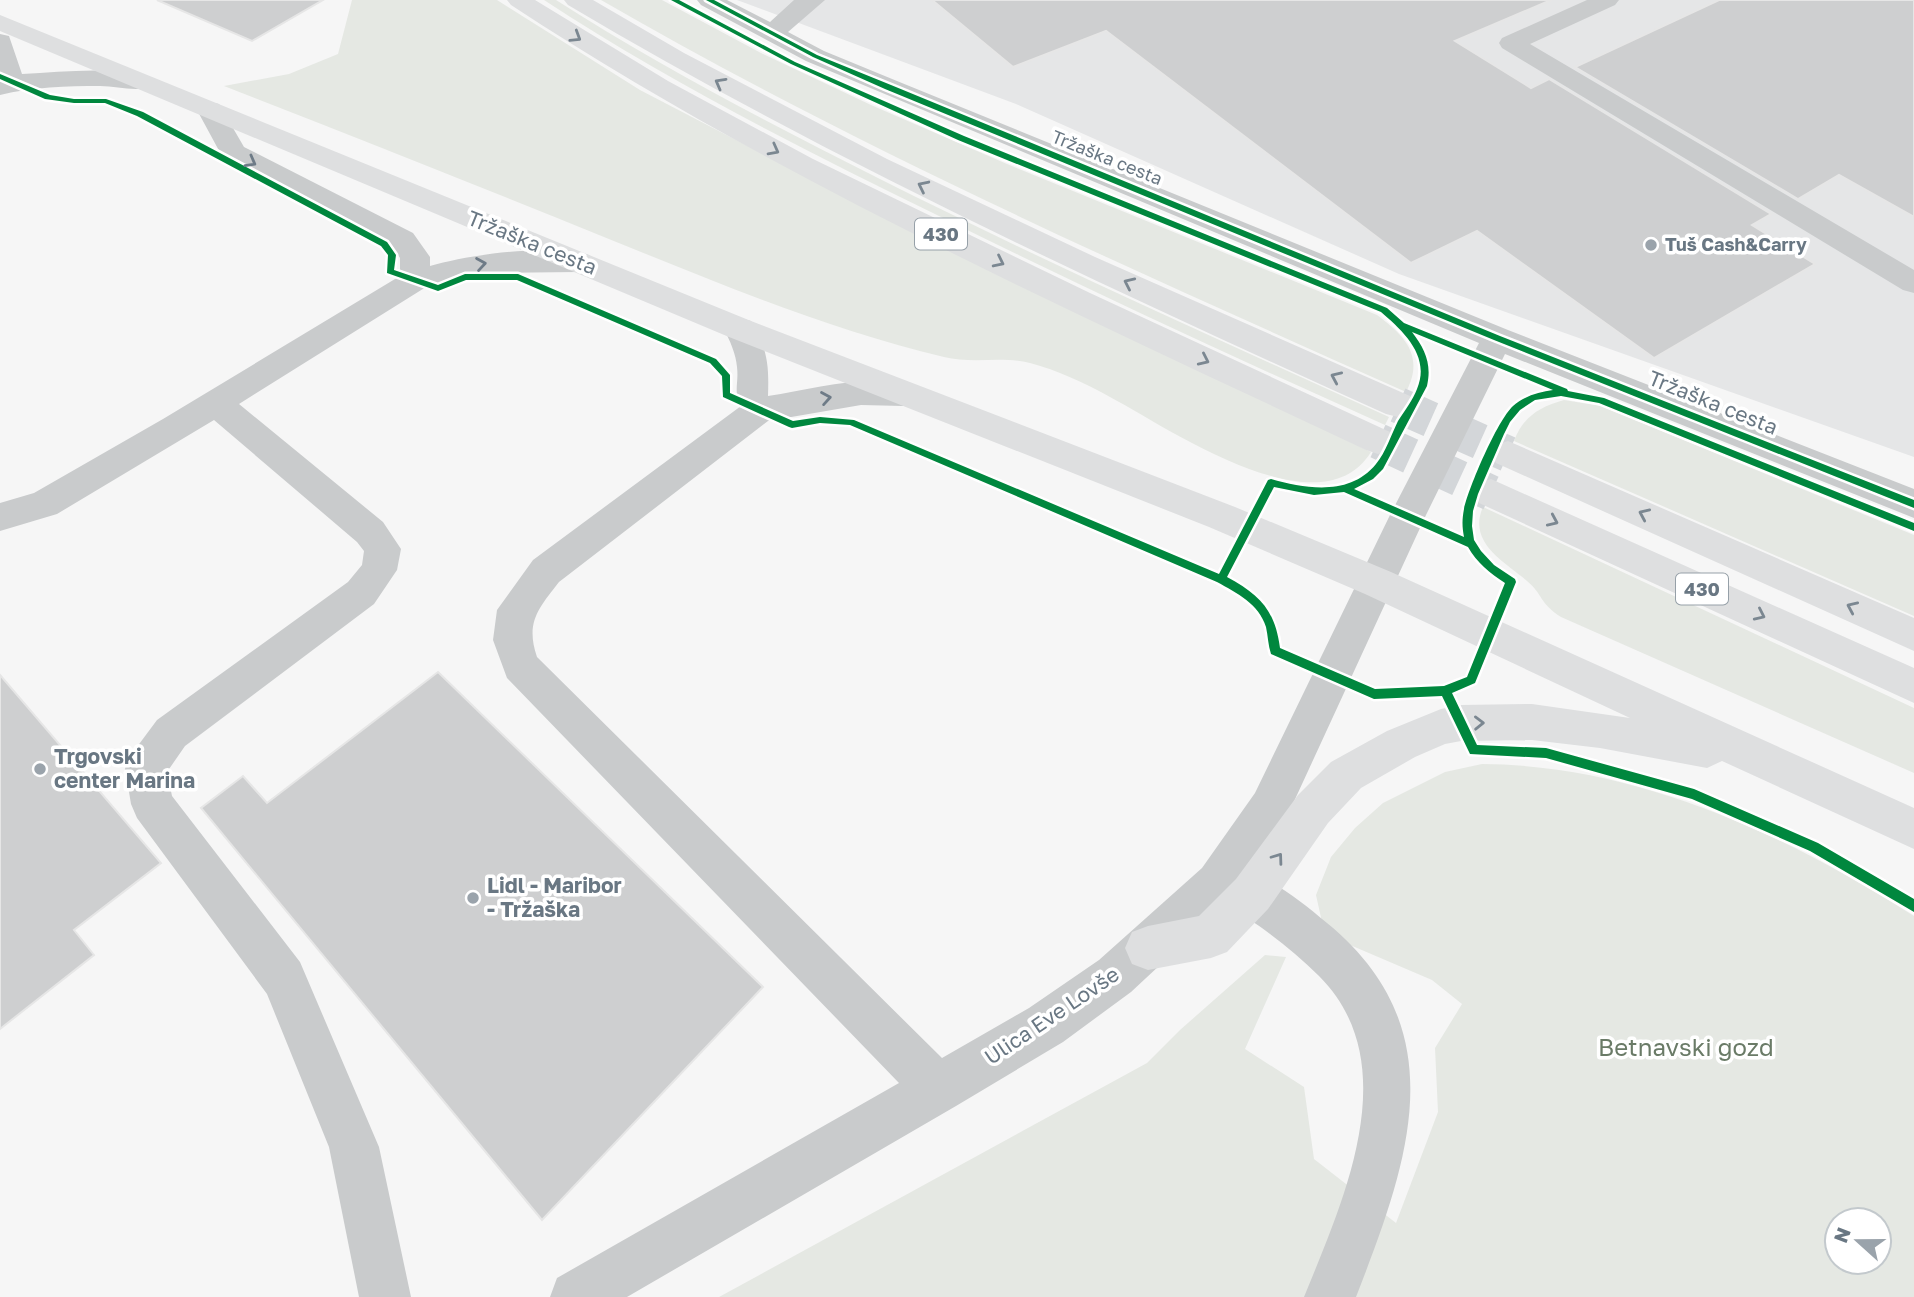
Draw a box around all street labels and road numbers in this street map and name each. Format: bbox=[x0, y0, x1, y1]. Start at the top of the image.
street label: Tržaška cesta bbox=[1049, 125, 1166, 189]
street label: Tržaška cesta bbox=[464, 204, 601, 280]
road number: 430 bbox=[915, 218, 967, 250]
street label: Tržaška cesta bbox=[1645, 364, 1782, 440]
road number: 430 bbox=[1676, 574, 1728, 604]
street label: Ulica Eve Lovše bbox=[979, 961, 1124, 1070]

